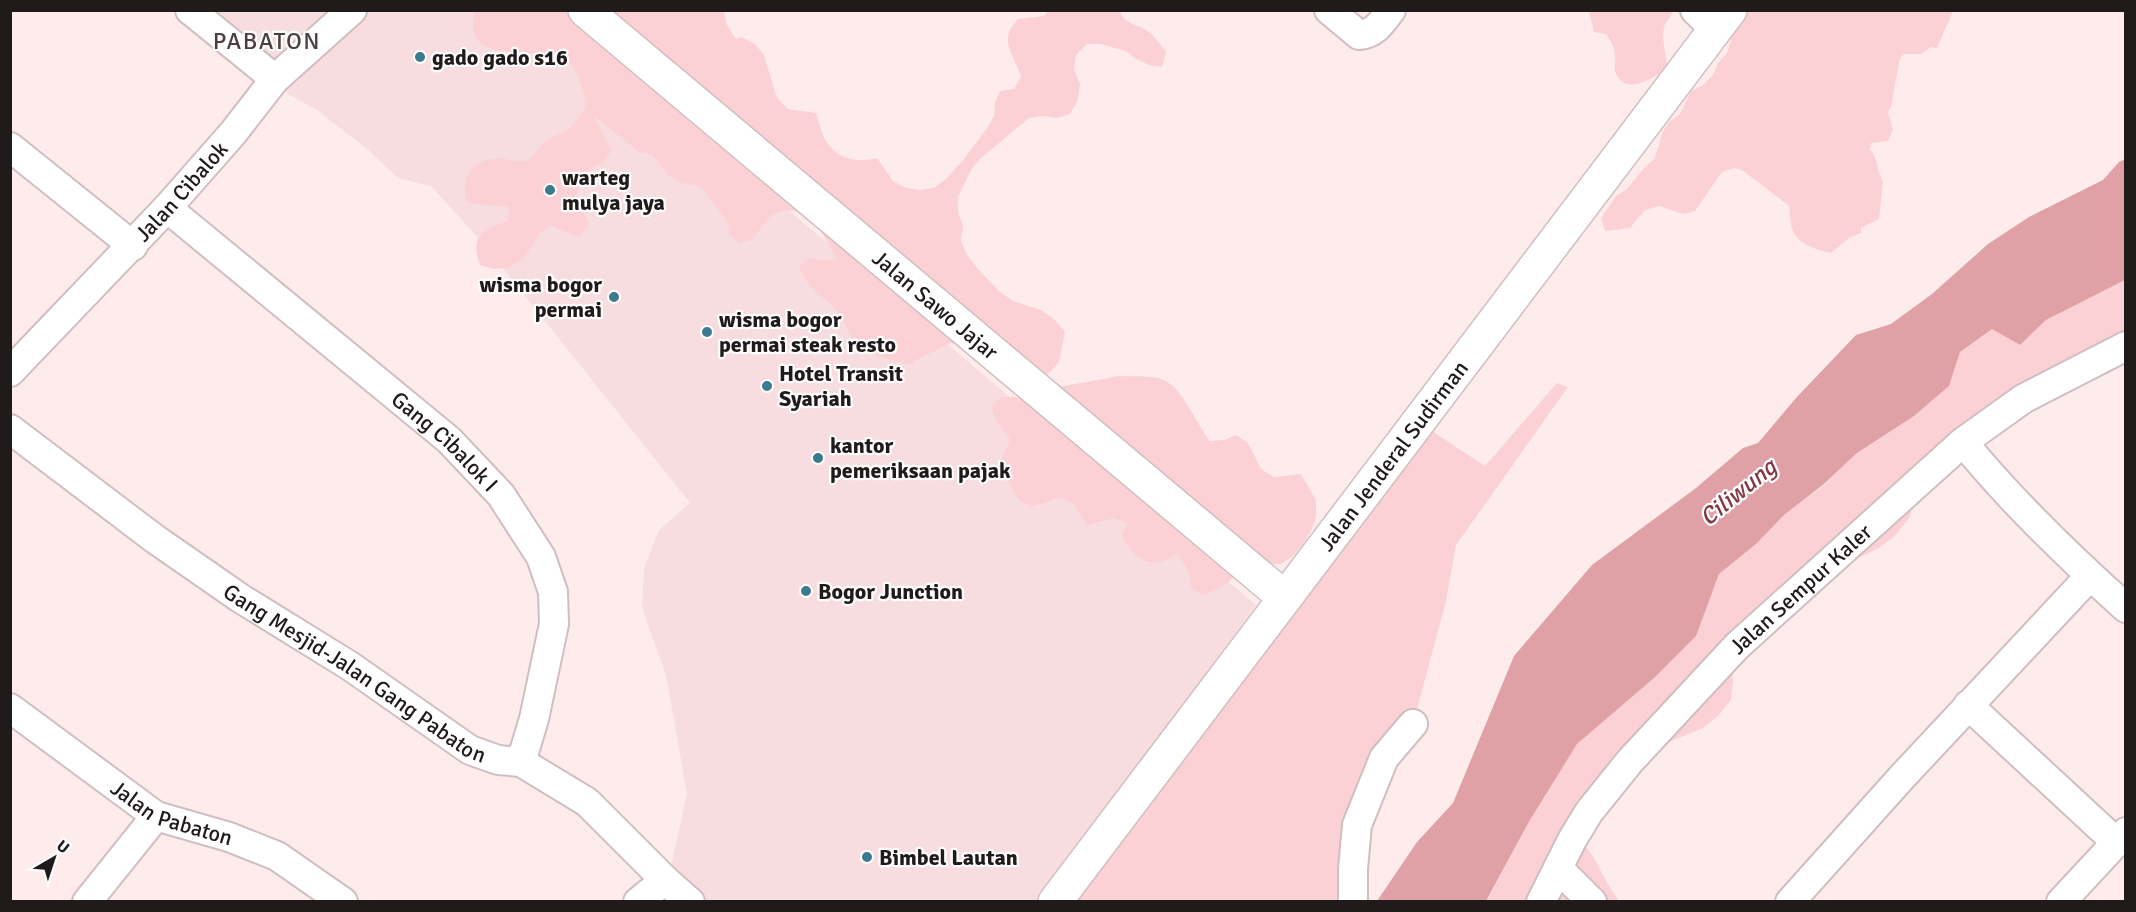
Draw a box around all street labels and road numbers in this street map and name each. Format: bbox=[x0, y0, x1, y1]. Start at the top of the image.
street label: Jalan Cibalok bbox=[129, 136, 234, 247]
street label: Jalan Sawo Jajar bbox=[867, 244, 1004, 365]
street label: Jalan Jenderal Sudirman bbox=[1313, 355, 1474, 556]
street label: Gang Cibalok I bbox=[386, 385, 504, 497]
street label: Jalan Sempur Kaler bbox=[1724, 518, 1877, 660]
street label: Gang Mesjid-Jalan Gang Pabaton bbox=[218, 578, 490, 769]
street label: Jalan Pabaton bbox=[106, 774, 236, 851]

